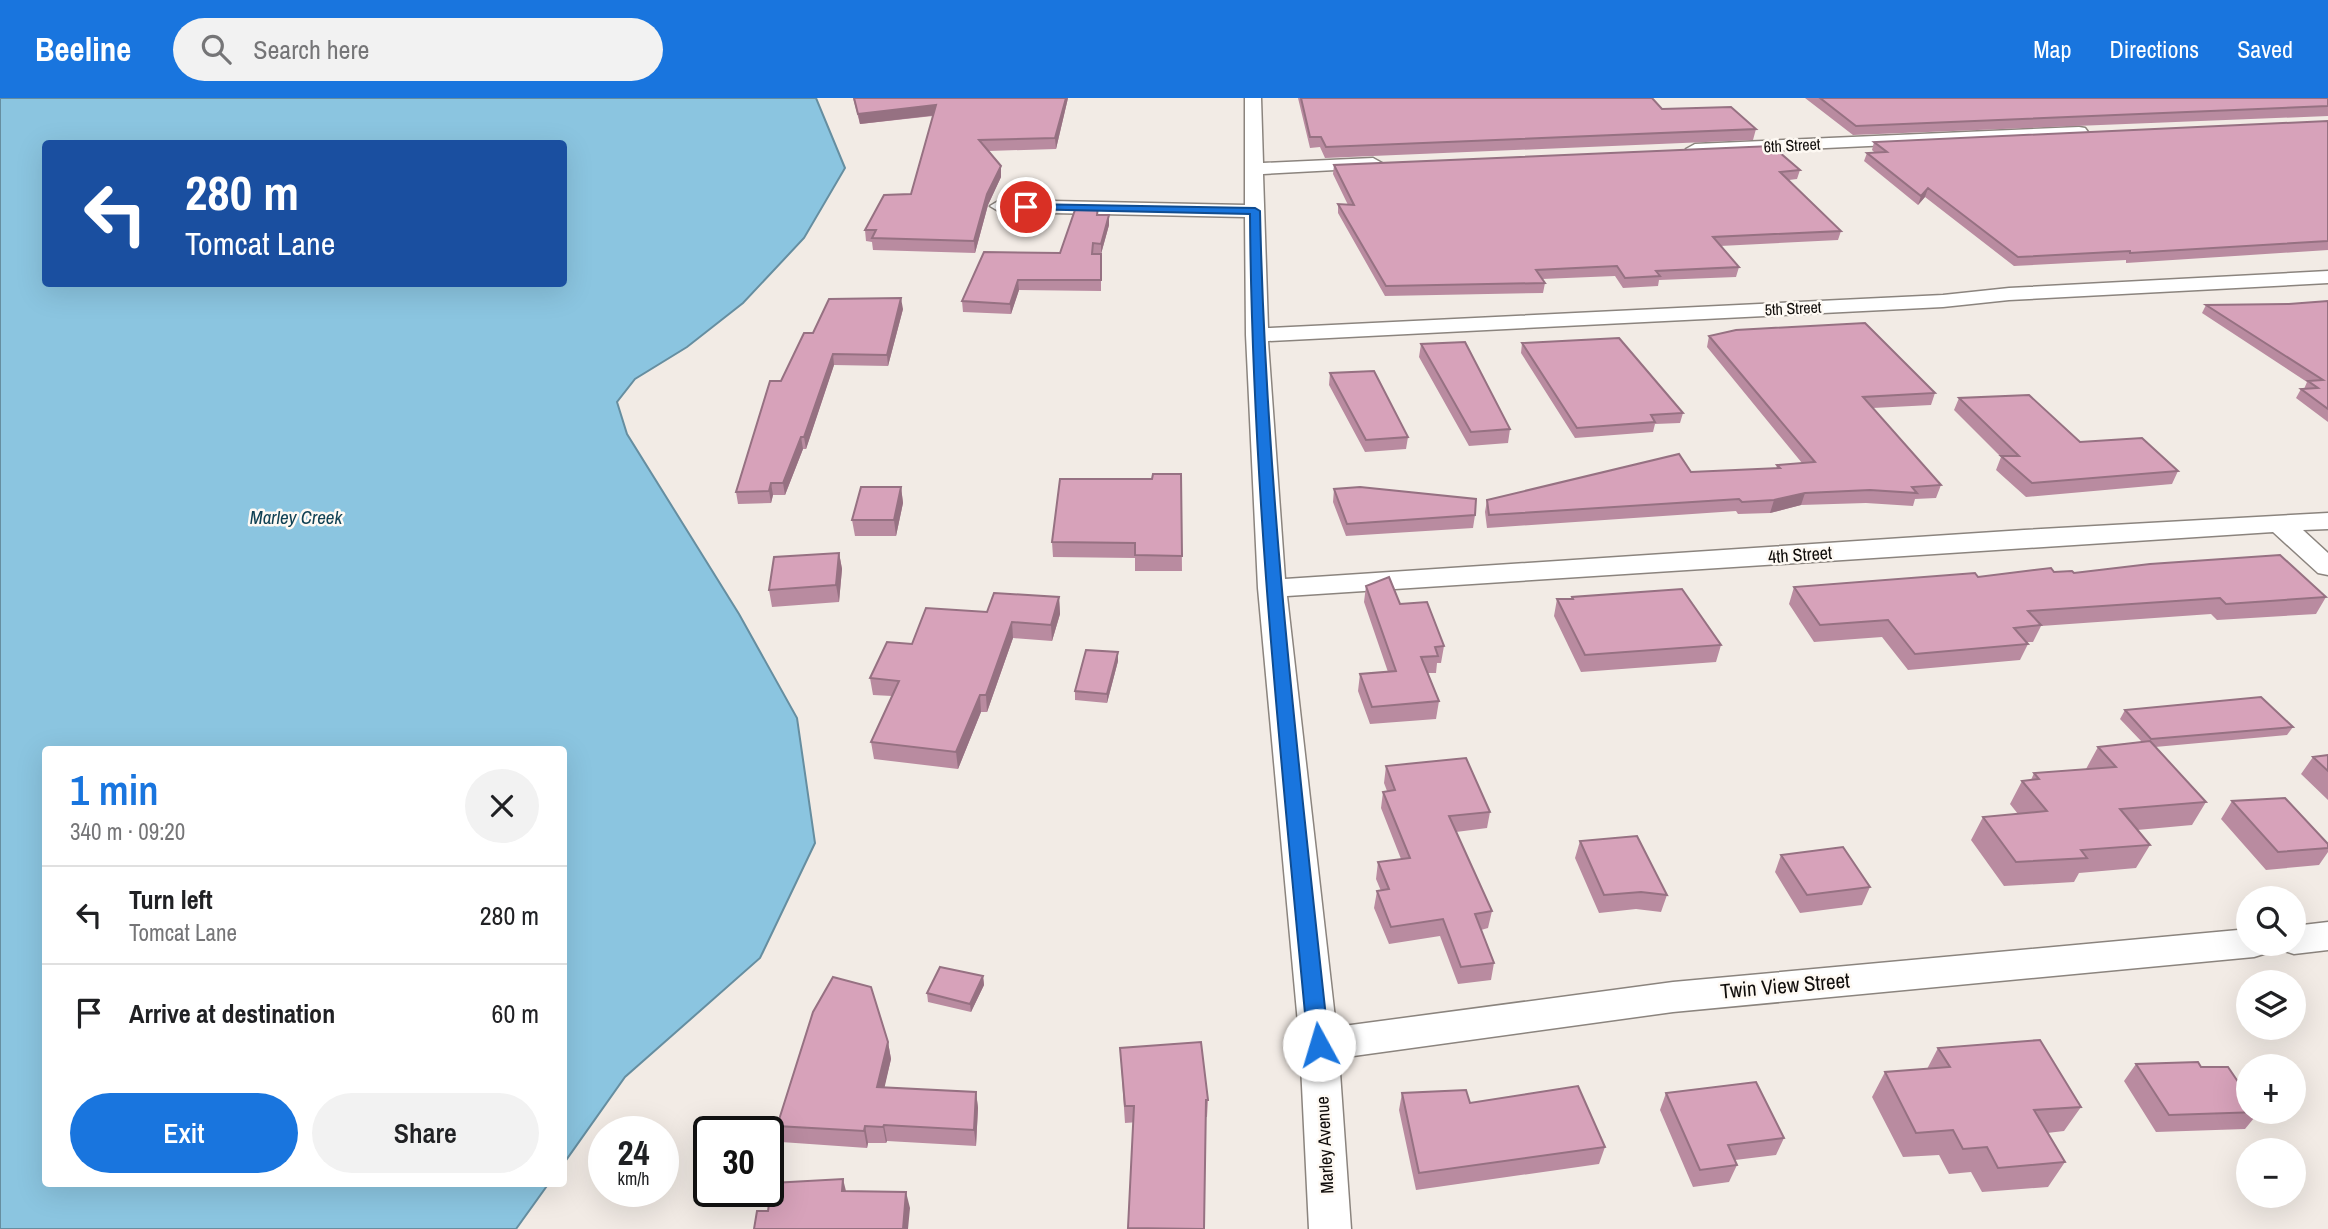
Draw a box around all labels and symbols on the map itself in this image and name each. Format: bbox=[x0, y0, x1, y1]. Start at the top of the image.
street label: 6th Street bbox=[1763, 133, 1821, 157]
pin bbox=[996, 177, 1056, 237]
street label: 5th Street bbox=[1764, 296, 1822, 320]
water label: Marley Creek bbox=[250, 504, 344, 530]
street label: 4th Street bbox=[1767, 540, 1833, 569]
street label: Twin View Street bbox=[1719, 965, 1851, 1006]
position arrow bbox=[1282, 1008, 1356, 1082]
street label: Marley Avenue bbox=[1309, 1096, 1340, 1194]
speed limit sign: 30 bbox=[693, 1116, 784, 1207]

